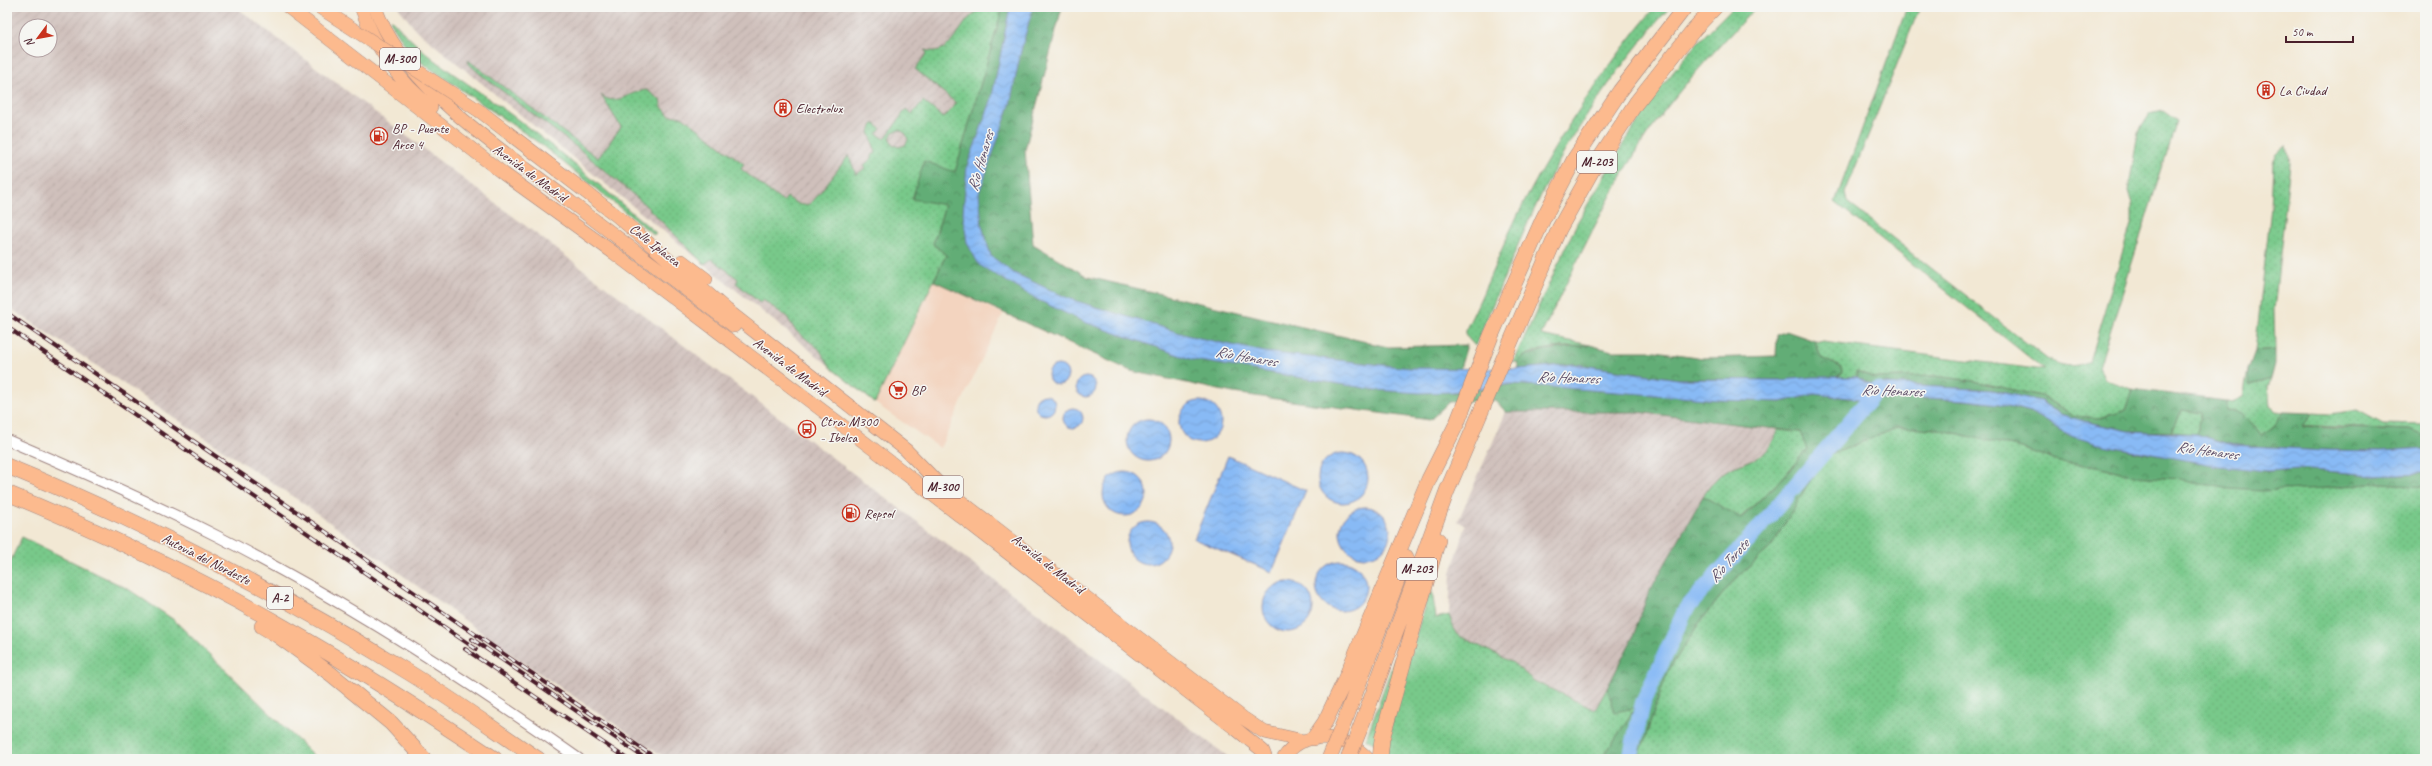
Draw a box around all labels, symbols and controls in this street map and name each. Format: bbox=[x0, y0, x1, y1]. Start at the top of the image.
north arrow bbox=[18, 18, 58, 58]
scale bar bbox=[2286, 18, 2353, 44]
text: 50 m bbox=[2292, 24, 2314, 40]
text: N bbox=[21, 35, 37, 50]
road number: M-300 bbox=[380, 48, 420, 70]
building icon: La Ciudad bbox=[2256, 80, 2276, 100]
place label: La Ciudad bbox=[2279, 82, 2329, 99]
building icon: Electrolux bbox=[773, 98, 793, 118]
place label: Electrolux bbox=[796, 100, 843, 117]
place label: BP - Puente Arce 4 bbox=[392, 120, 450, 153]
fuel station icon: BP - Puente Arce 4 bbox=[369, 126, 389, 146]
water label: Río Henares bbox=[963, 126, 999, 193]
street label: Avenida de Madrid bbox=[490, 140, 572, 207]
road number: M-203 bbox=[1577, 151, 1617, 173]
street label: Calle Iplacea bbox=[626, 220, 685, 271]
street label: Avenida de Madrid bbox=[750, 334, 832, 402]
water label: Río Henares bbox=[1214, 342, 1281, 372]
water label: Río Henares bbox=[1537, 367, 1602, 389]
supermarket icon: BP bbox=[888, 380, 908, 400]
water label: Río Henares bbox=[1861, 380, 1926, 402]
place label: BP bbox=[911, 382, 927, 399]
place label: Ctra. M300 - Ibelsa bbox=[820, 413, 879, 446]
bus stop icon: Ctra. M300 - Ibelsa bbox=[797, 419, 817, 439]
water label: Río Henares bbox=[2175, 437, 2242, 465]
road number: M-300 bbox=[923, 476, 963, 498]
fuel station icon: Repsol bbox=[841, 503, 861, 523]
place label: Repsol bbox=[864, 505, 896, 522]
street label: Autovía del Nordeste bbox=[159, 530, 254, 589]
street label: Avenida de Madrid bbox=[1008, 530, 1090, 599]
water label: Río Torote bbox=[1705, 534, 1755, 586]
road number: M-203 bbox=[1397, 558, 1437, 580]
road number: A-2 bbox=[267, 587, 293, 609]

